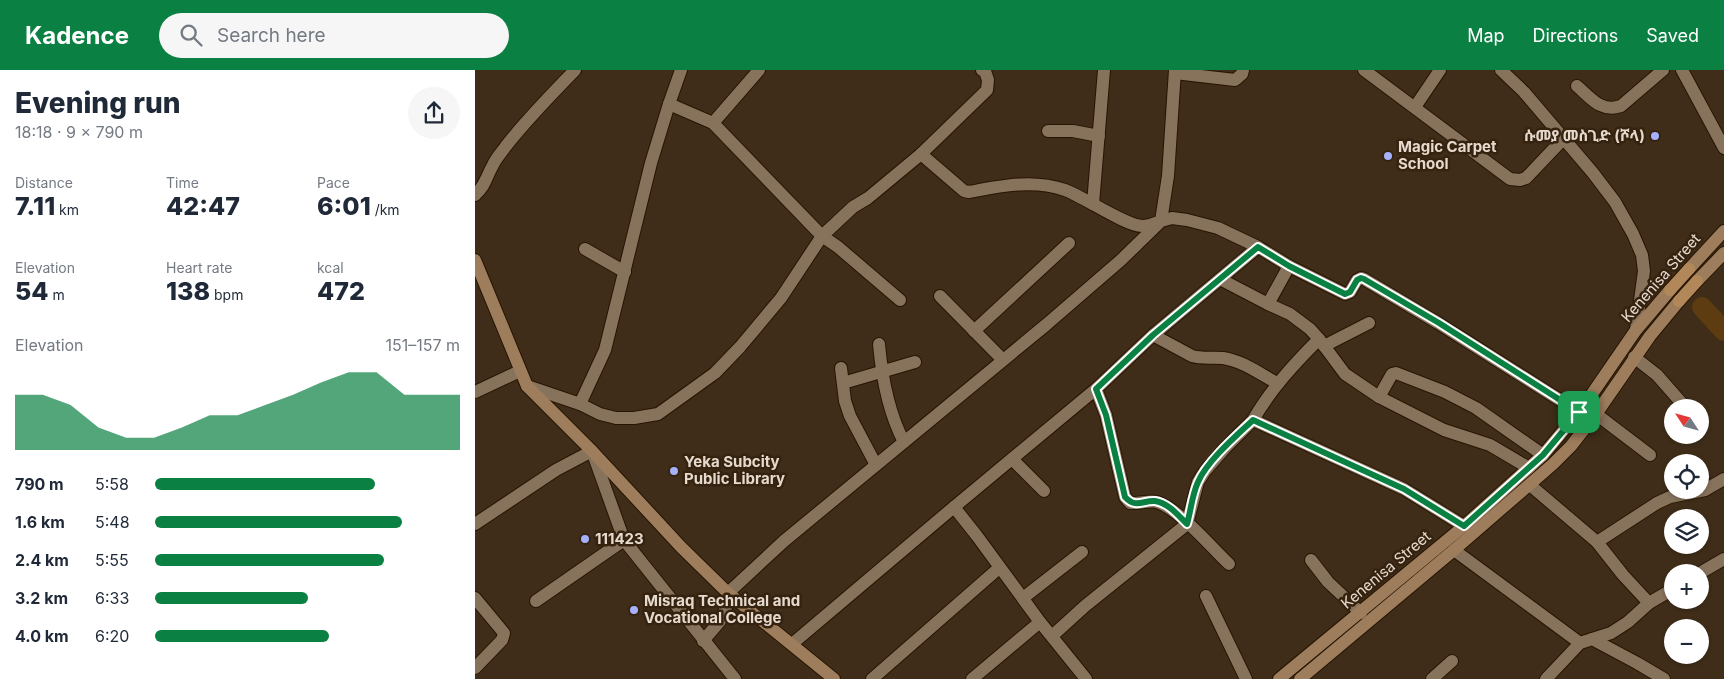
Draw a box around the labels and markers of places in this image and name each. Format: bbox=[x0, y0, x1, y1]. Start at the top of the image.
place label: ሱመያ መስጊድ (ሾላ) bbox=[1524, 126, 1645, 145]
marker: ሱመያ መስጊድ (ሾላ) bbox=[1649, 130, 1661, 142]
place label: Magic Carpet School bbox=[1398, 137, 1497, 173]
marker: Magic Carpet School bbox=[1382, 150, 1394, 162]
pin bbox=[1558, 391, 1600, 433]
place label: Yeka Subcity Public Library bbox=[684, 452, 785, 488]
marker: Yeka Subcity Public Library bbox=[668, 465, 680, 477]
place label: 111423 bbox=[595, 529, 644, 548]
marker: 111423 bbox=[579, 533, 591, 545]
place label: Misraq Technical and Vocational College bbox=[644, 591, 800, 627]
marker: Misraq Technical and Vocational College bbox=[628, 604, 640, 616]

